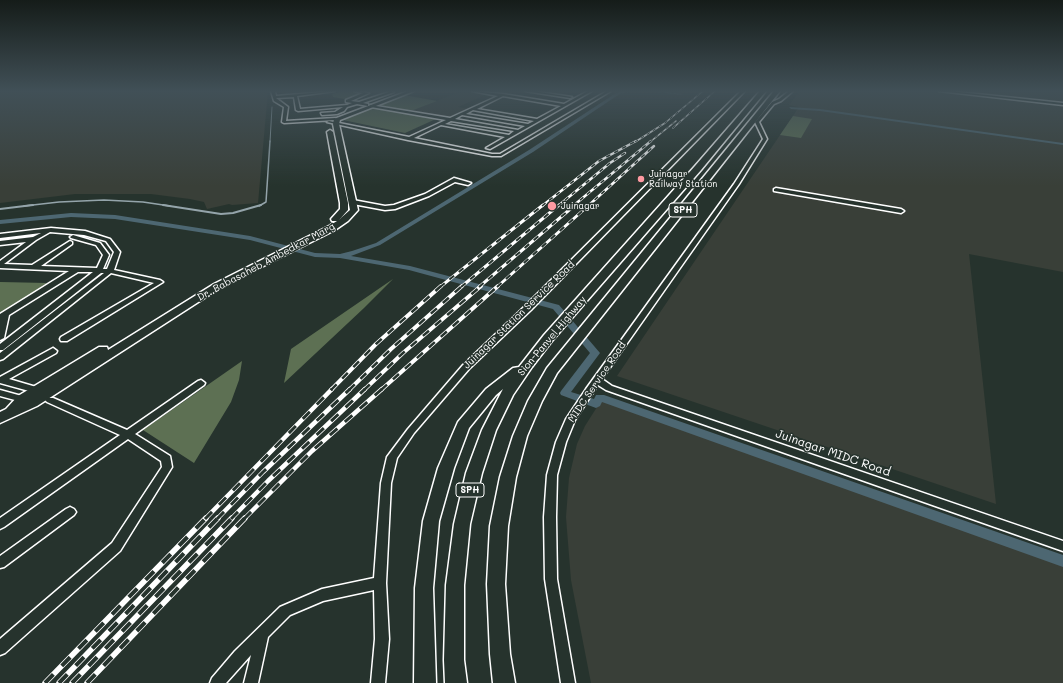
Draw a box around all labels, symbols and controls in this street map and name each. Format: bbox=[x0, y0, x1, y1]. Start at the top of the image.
place label: Juinagar Railway Station bbox=[649, 169, 717, 190]
marker: Juinagar Railway Station bbox=[636, 174, 646, 184]
marker: Juinagar bbox=[546, 200, 558, 212]
place label: Juinagar bbox=[561, 201, 600, 211]
road number: SPH bbox=[669, 203, 697, 217]
street label: Dr. Babasaheb Ambedkar Marg bbox=[195, 221, 337, 303]
street label: Juinagar Station Service Road bbox=[461, 259, 577, 371]
street label: Sion-Panvel Highway bbox=[515, 294, 589, 378]
street label: MIDC Service Road bbox=[565, 339, 629, 425]
street label: Juinagar MIDC Road bbox=[774, 427, 892, 479]
road number: SPH bbox=[456, 483, 484, 497]

